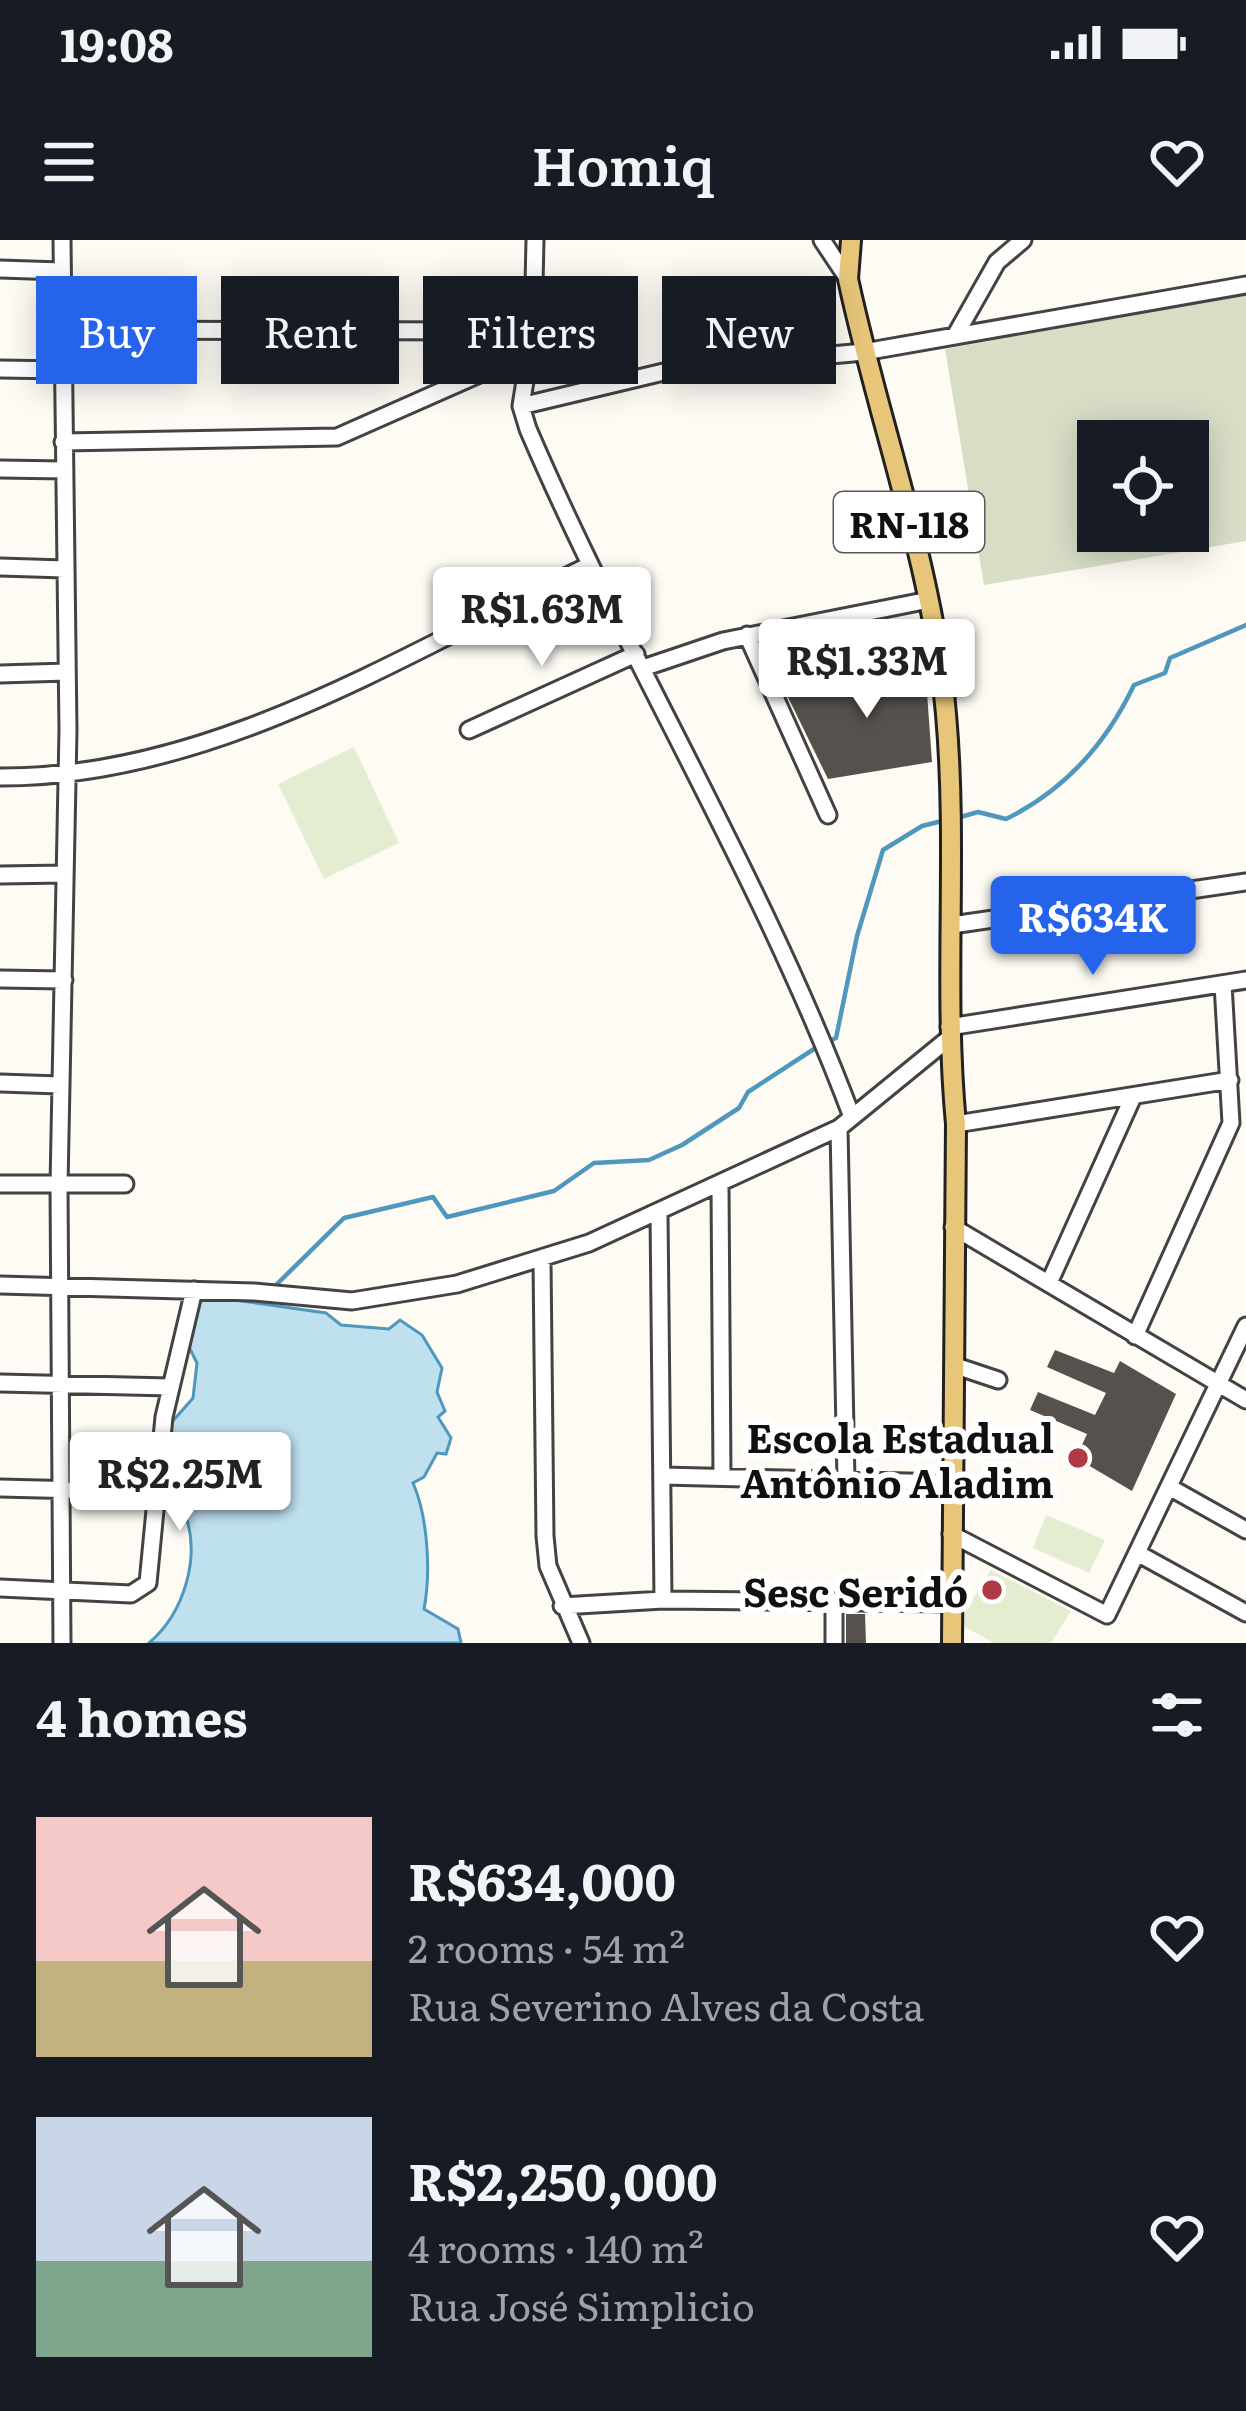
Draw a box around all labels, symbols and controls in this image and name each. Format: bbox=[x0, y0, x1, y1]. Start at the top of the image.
text: 19:08 bbox=[60, 9, 174, 76]
text: Homiq bbox=[531, 122, 715, 203]
icon: menu bbox=[36, 129, 102, 195]
icon: heart bbox=[1144, 129, 1210, 195]
chip: Buy bbox=[36, 276, 197, 384]
chip: Rent bbox=[221, 276, 399, 384]
chip: Filters bbox=[423, 276, 638, 384]
chip: New bbox=[662, 276, 836, 384]
map controls bbox=[1077, 420, 1209, 552]
button: locate bbox=[1077, 420, 1209, 552]
road number: RN-118 bbox=[834, 492, 984, 552]
pin: R$1.63M bbox=[431, 567, 653, 669]
text: R$1.63M bbox=[460, 577, 624, 635]
pin: R$1.33M bbox=[756, 619, 978, 721]
text: R$1.33M bbox=[786, 629, 948, 687]
pin: R$634K bbox=[995, 876, 1191, 978]
text: R$634K bbox=[1018, 886, 1168, 944]
place label: Escola Estadual Antônio Aladim bbox=[740, 1407, 1054, 1510]
pin: R$2.25M bbox=[69, 1432, 291, 1534]
text: R$2.25M bbox=[97, 1442, 263, 1500]
marker: Escola Estadual Antônio Aladim bbox=[1065, 1445, 1091, 1471]
place label: Sesc Seridó bbox=[743, 1561, 968, 1619]
marker: Sesc Seridó bbox=[979, 1577, 1005, 1603]
text: 4 homes bbox=[36, 1677, 248, 1753]
icon: filters bbox=[1144, 1682, 1210, 1748]
text: R$634,000 bbox=[408, 1841, 676, 1917]
icon: home bbox=[132, 1865, 276, 2009]
icon: heart bbox=[1144, 1904, 1210, 1970]
text: 2 rooms · 54 m² bbox=[408, 1917, 685, 1975]
text: Rua Severino Alves da Costa bbox=[408, 1975, 924, 2033]
text: R$2,250,000 bbox=[408, 2141, 718, 2217]
icon: home bbox=[132, 2165, 276, 2309]
icon: heart bbox=[1144, 2204, 1210, 2270]
text: 4 rooms · 140 m² bbox=[408, 2217, 704, 2275]
text: Rua José Simplicio bbox=[408, 2275, 755, 2333]

